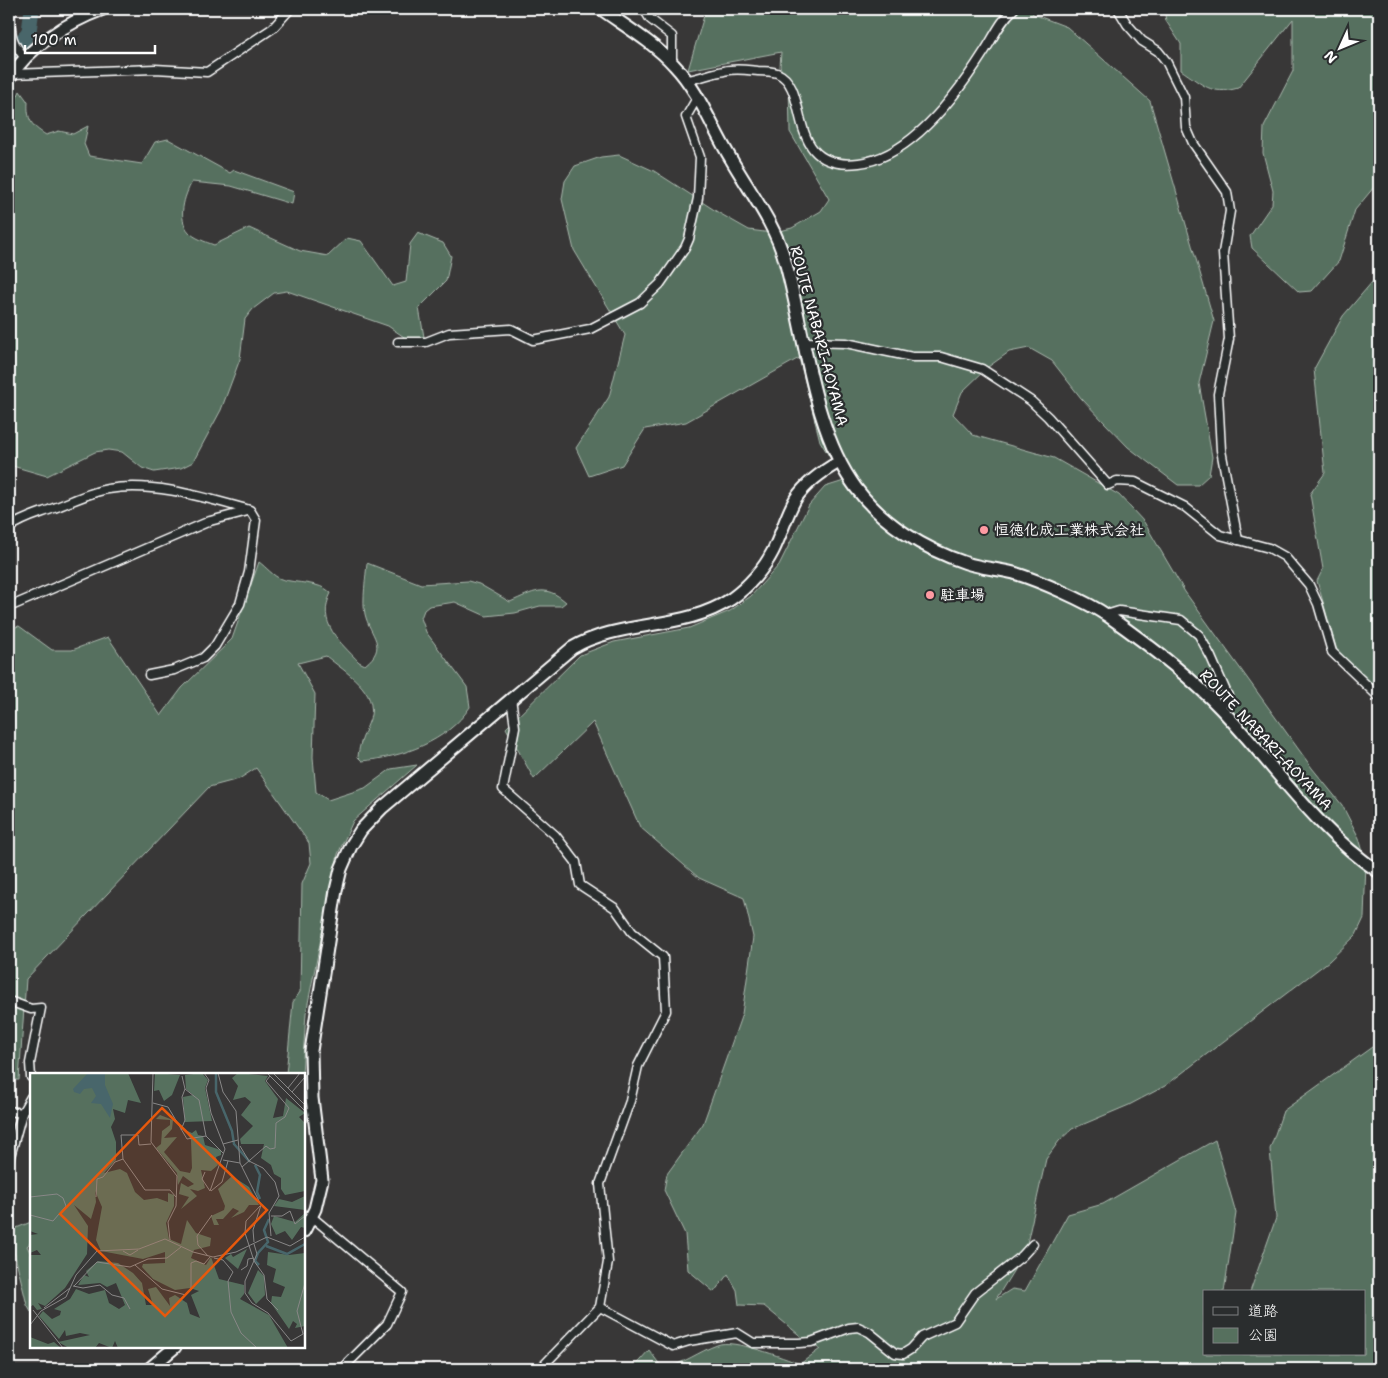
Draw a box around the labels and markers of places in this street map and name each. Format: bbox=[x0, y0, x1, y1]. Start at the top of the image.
place label: 恒徳化成工業株式会社 bbox=[994, 520, 1144, 540]
marker: 恒徳化成工業株式会社 bbox=[978, 524, 990, 536]
place label: 駐車場 bbox=[940, 585, 985, 605]
marker: 駐車場 bbox=[924, 589, 936, 601]

